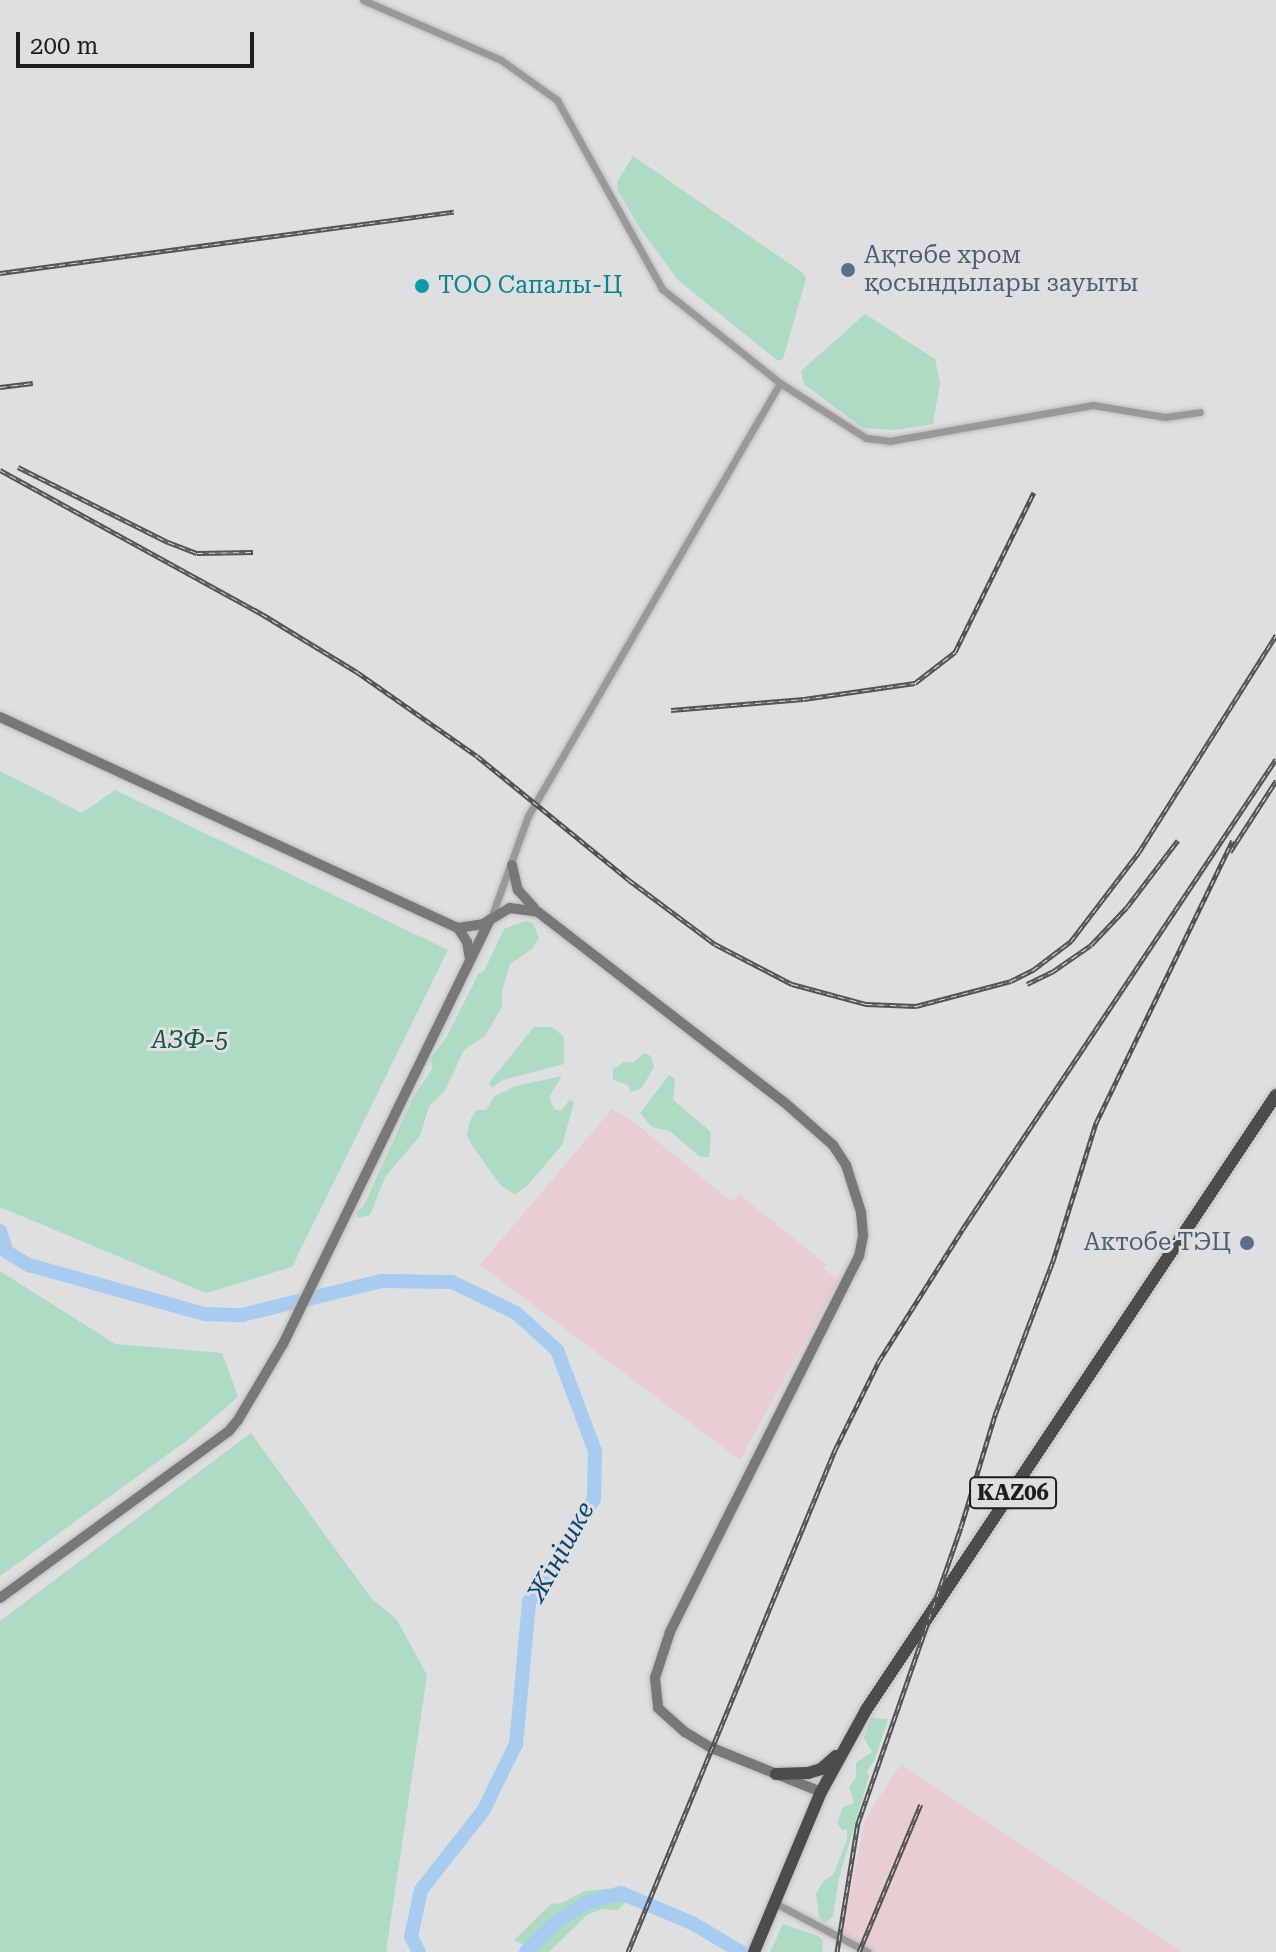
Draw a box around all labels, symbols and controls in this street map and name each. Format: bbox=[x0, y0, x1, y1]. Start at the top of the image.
scale bar bbox=[20, 16, 258, 66]
text: 200 m bbox=[30, 32, 98, 60]
place label: Ақтөбе хром қосындылары зауыты bbox=[864, 242, 1138, 298]
marker: Ақтөбе хром қосындылары зауыты bbox=[839, 261, 857, 279]
place label: ТОО Сапалы-Ц bbox=[438, 272, 622, 300]
marker: ТОО Сапалы-Ц bbox=[413, 277, 431, 295]
park label: АЗФ-5 bbox=[152, 1027, 228, 1055]
place label: Актобе ТЭЦ bbox=[1084, 1229, 1231, 1257]
marker: Актобе ТЭЦ bbox=[1238, 1234, 1256, 1252]
road number: KАZ06 bbox=[969, 1475, 1057, 1511]
water label: Жіңішке bbox=[521, 1497, 601, 1607]

